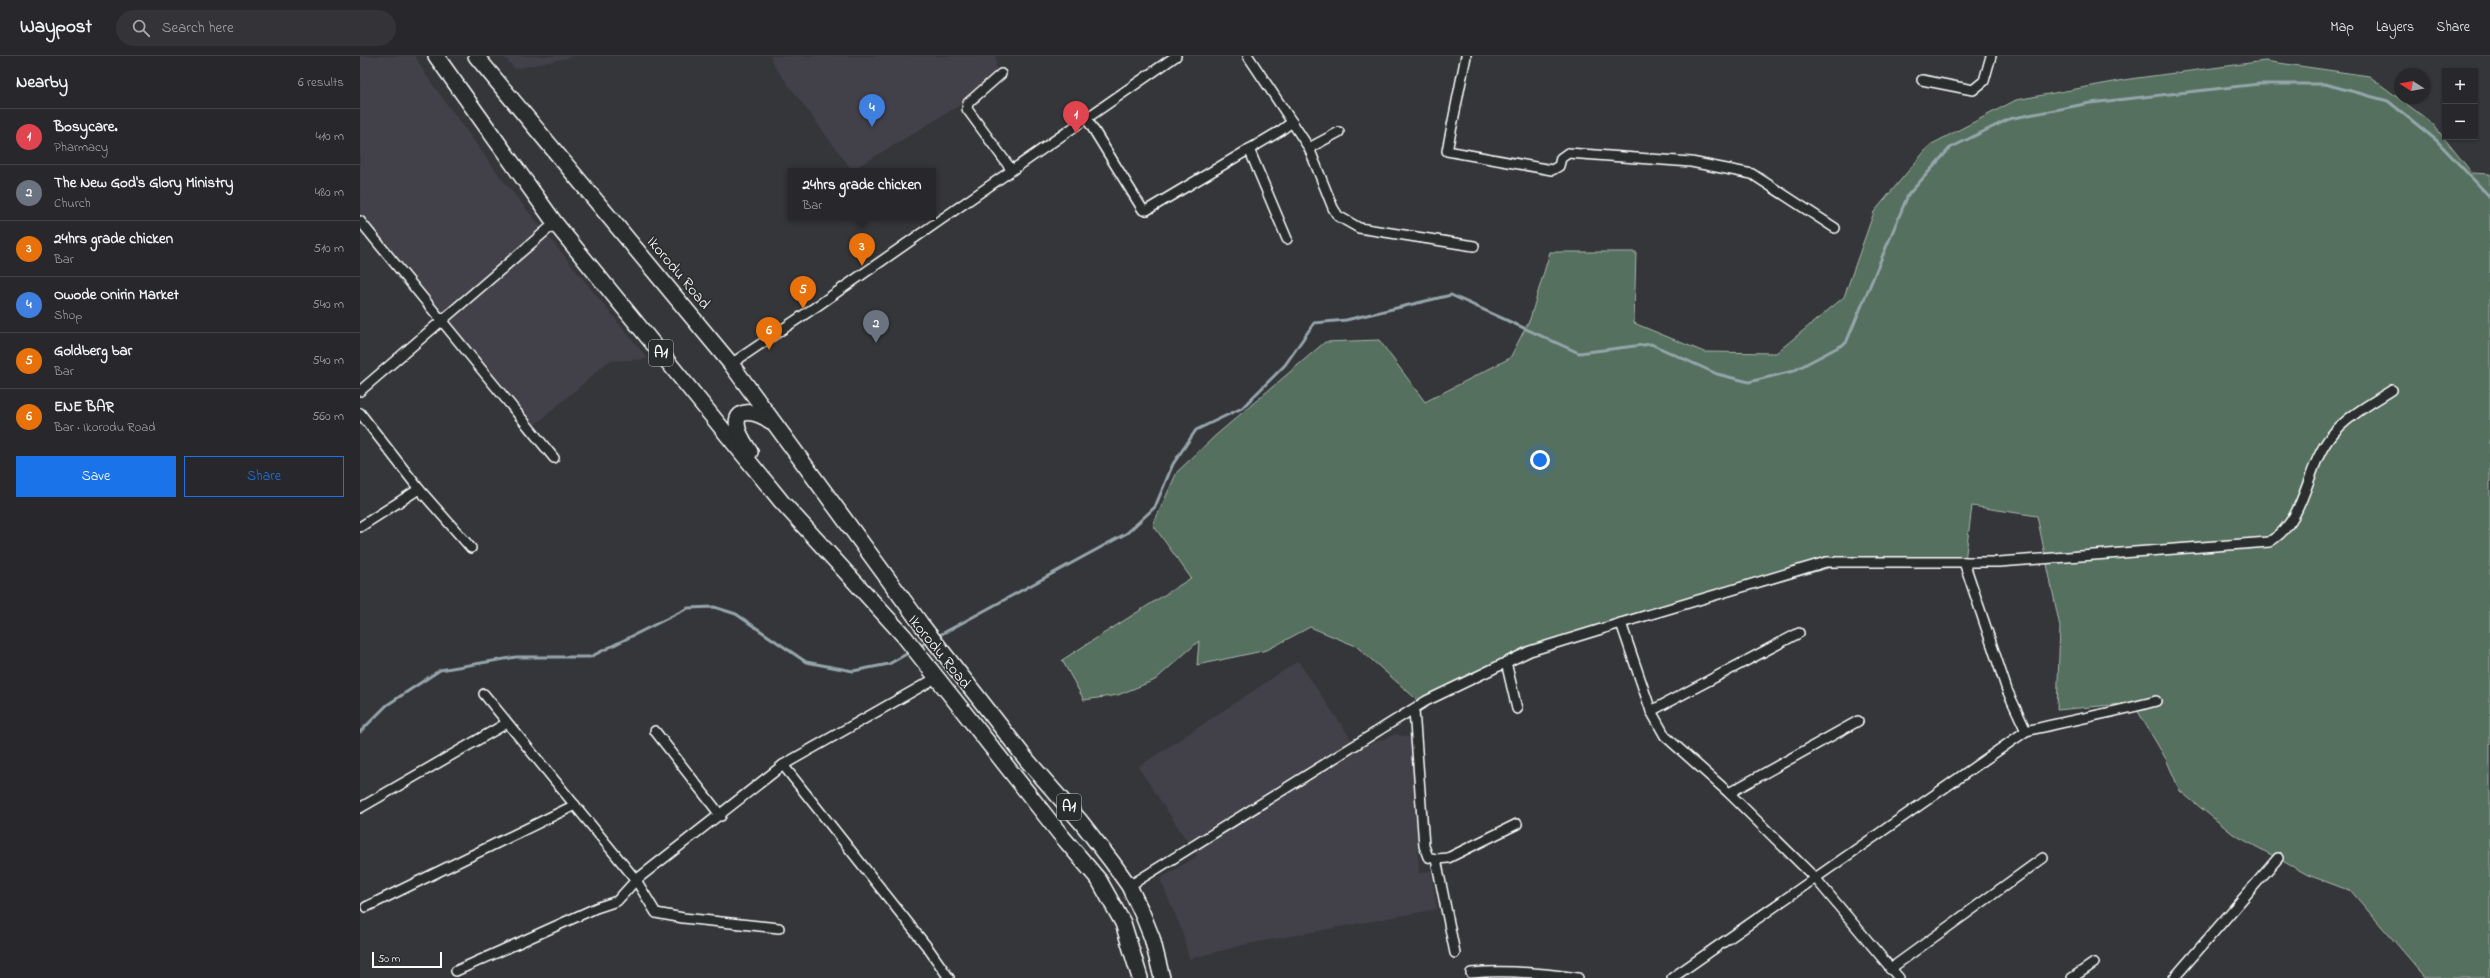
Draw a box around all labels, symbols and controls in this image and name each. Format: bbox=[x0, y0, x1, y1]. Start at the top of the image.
search box bbox=[116, 10, 396, 46]
text: Waypost bbox=[20, 14, 92, 41]
icon: search bbox=[130, 17, 152, 39]
text: Search here bbox=[162, 17, 234, 39]
text: Map bbox=[2330, 17, 2354, 38]
text: Layers bbox=[2376, 17, 2414, 38]
text: Share bbox=[2436, 17, 2470, 38]
north arrow bbox=[2394, 68, 2430, 104]
map controls bbox=[2442, 68, 2478, 140]
button: + bbox=[2442, 68, 2478, 104]
text: Nearby bbox=[16, 70, 68, 95]
text: 6 results bbox=[298, 73, 344, 92]
pin: 4 bbox=[859, 94, 885, 127]
pin: 1 bbox=[1063, 101, 1089, 134]
button: − bbox=[2442, 104, 2478, 140]
text: Bosycare. bbox=[54, 116, 118, 138]
text: 1 bbox=[27, 127, 31, 146]
text: 410 m bbox=[316, 127, 344, 146]
text: Pharmacy bbox=[54, 138, 108, 157]
popup bbox=[788, 168, 936, 220]
text: The New God's Glory Ministry bbox=[54, 172, 233, 194]
text: 24hrs grade chicken bbox=[802, 174, 922, 196]
text: 2 bbox=[26, 183, 32, 202]
text: 480 m bbox=[315, 183, 344, 202]
text: Church bbox=[54, 194, 91, 213]
text: Bar bbox=[802, 196, 822, 215]
text: 24hrs grade chicken bbox=[54, 228, 173, 250]
street label: Ikorodu Road bbox=[640, 231, 716, 315]
pin: 3 bbox=[849, 233, 875, 266]
text: 3 bbox=[26, 239, 32, 258]
text: 510 m bbox=[313, 239, 344, 258]
text: Bar bbox=[54, 250, 74, 269]
pin: 5 bbox=[790, 276, 816, 309]
text: Owode Onirin Market bbox=[54, 284, 179, 306]
text: 4 bbox=[26, 295, 32, 314]
text: 540 m bbox=[312, 295, 344, 314]
text: Shop bbox=[54, 306, 82, 325]
pin: 2 bbox=[863, 310, 889, 343]
pin: 6 bbox=[756, 317, 782, 350]
text: Goldberg bar bbox=[54, 340, 132, 362]
road number: A1 bbox=[649, 340, 673, 366]
text: 5 bbox=[25, 351, 33, 370]
text: 540 m bbox=[312, 351, 344, 370]
text: Bar bbox=[54, 362, 74, 381]
text: ENE BAR bbox=[54, 396, 114, 418]
text: 6 bbox=[26, 407, 32, 426]
text: 560 m bbox=[312, 407, 344, 426]
text: Bar · Ikorodu Road bbox=[54, 418, 156, 437]
your location bbox=[1530, 450, 1550, 470]
button: Save bbox=[16, 456, 176, 497]
button: Share bbox=[184, 456, 344, 497]
street label: Ikorodu Road bbox=[902, 610, 976, 694]
road number: A1 bbox=[1057, 794, 1081, 820]
scale bar bbox=[372, 950, 442, 969]
text: 50 m bbox=[378, 951, 400, 967]

